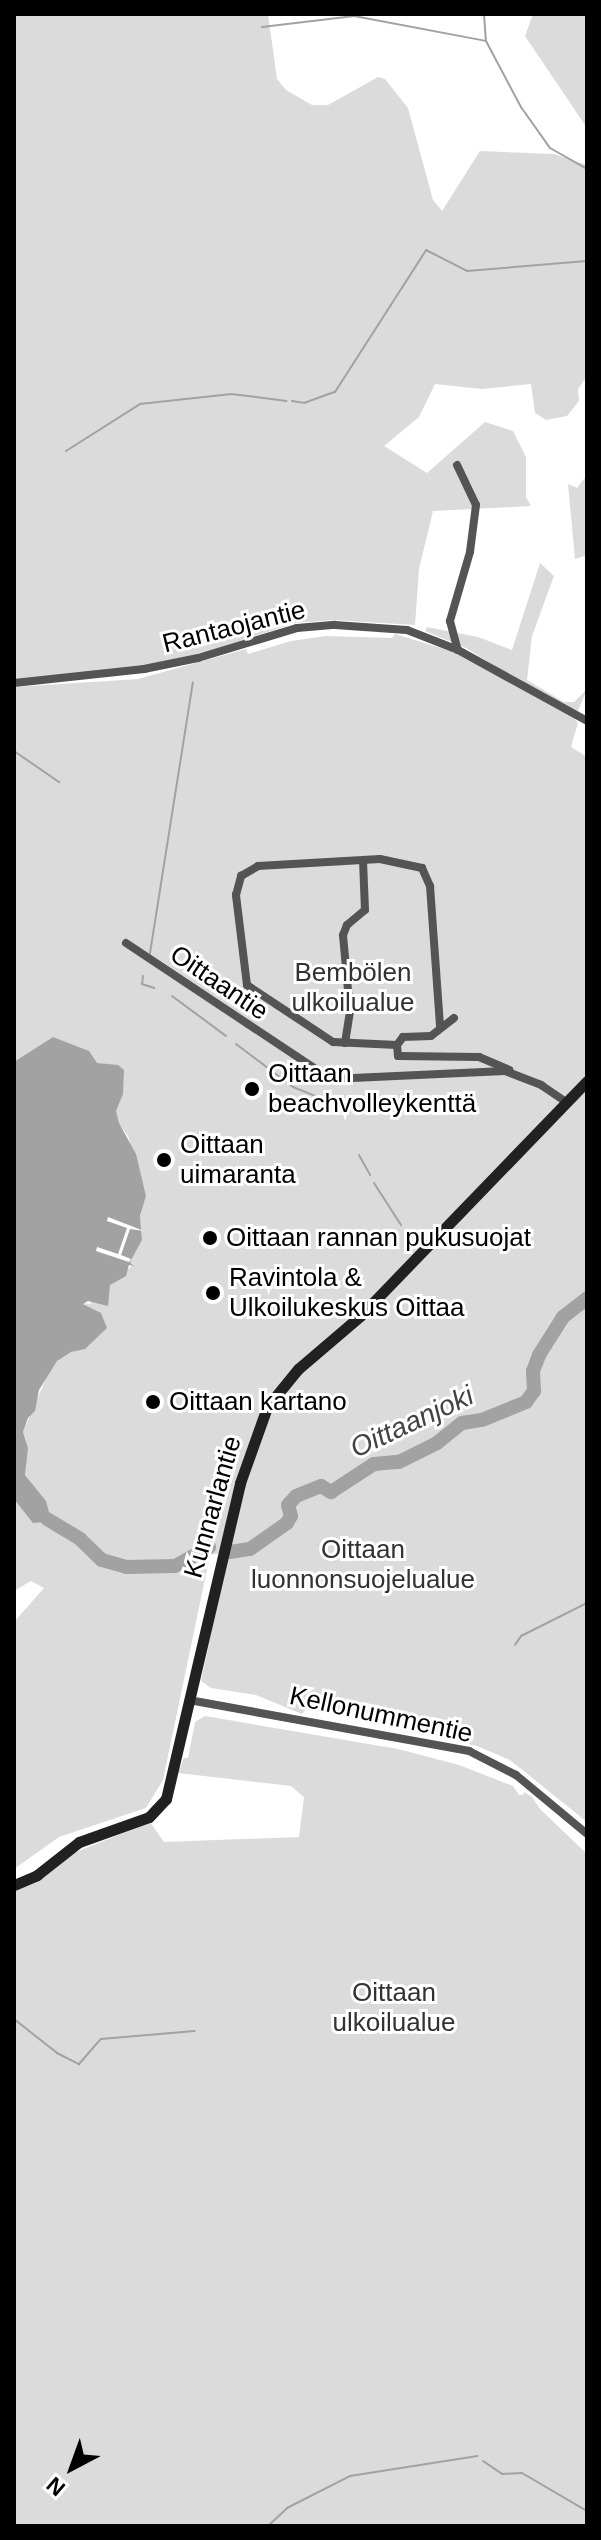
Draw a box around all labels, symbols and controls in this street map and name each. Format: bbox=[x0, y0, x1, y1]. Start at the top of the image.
street label: Rantaojantie bbox=[159, 594, 309, 660]
street label: Oittaantie bbox=[164, 939, 274, 1027]
park label: Bembölen ulkoilualue bbox=[292, 957, 414, 1018]
place label: Oittaan beachvolleykenttä bbox=[268, 1058, 476, 1120]
marker: Oittaan beachvolleykenttä bbox=[243, 1080, 261, 1098]
place label: Oittaan uimaranta bbox=[180, 1129, 296, 1190]
marker: Oittaan uimaranta bbox=[155, 1151, 173, 1169]
place label: Oittaan rannan pukusuojat bbox=[226, 1222, 531, 1254]
marker: Oittaan rannan pukusuojat bbox=[201, 1229, 219, 1247]
place label: Ravintola & Ulkoilukeskus Oittaa bbox=[229, 1262, 465, 1324]
marker: Ravintola & Ulkoilukeskus Oittaa bbox=[204, 1284, 222, 1302]
water label: Oittaanjoki bbox=[345, 1379, 479, 1465]
place label: Oittaan kartano bbox=[169, 1386, 347, 1418]
marker: Oittaan kartano bbox=[144, 1393, 162, 1411]
street label: Kunnarlantie bbox=[178, 1433, 248, 1581]
park label: Oittaan luonnonsuojelualue bbox=[251, 1534, 475, 1596]
street label: Kellonummentie bbox=[287, 1680, 475, 1750]
park label: Oittaan ulkoilualue bbox=[333, 1977, 455, 2038]
north arrow bbox=[32, 2428, 112, 2508]
text: N bbox=[42, 2472, 70, 2501]

